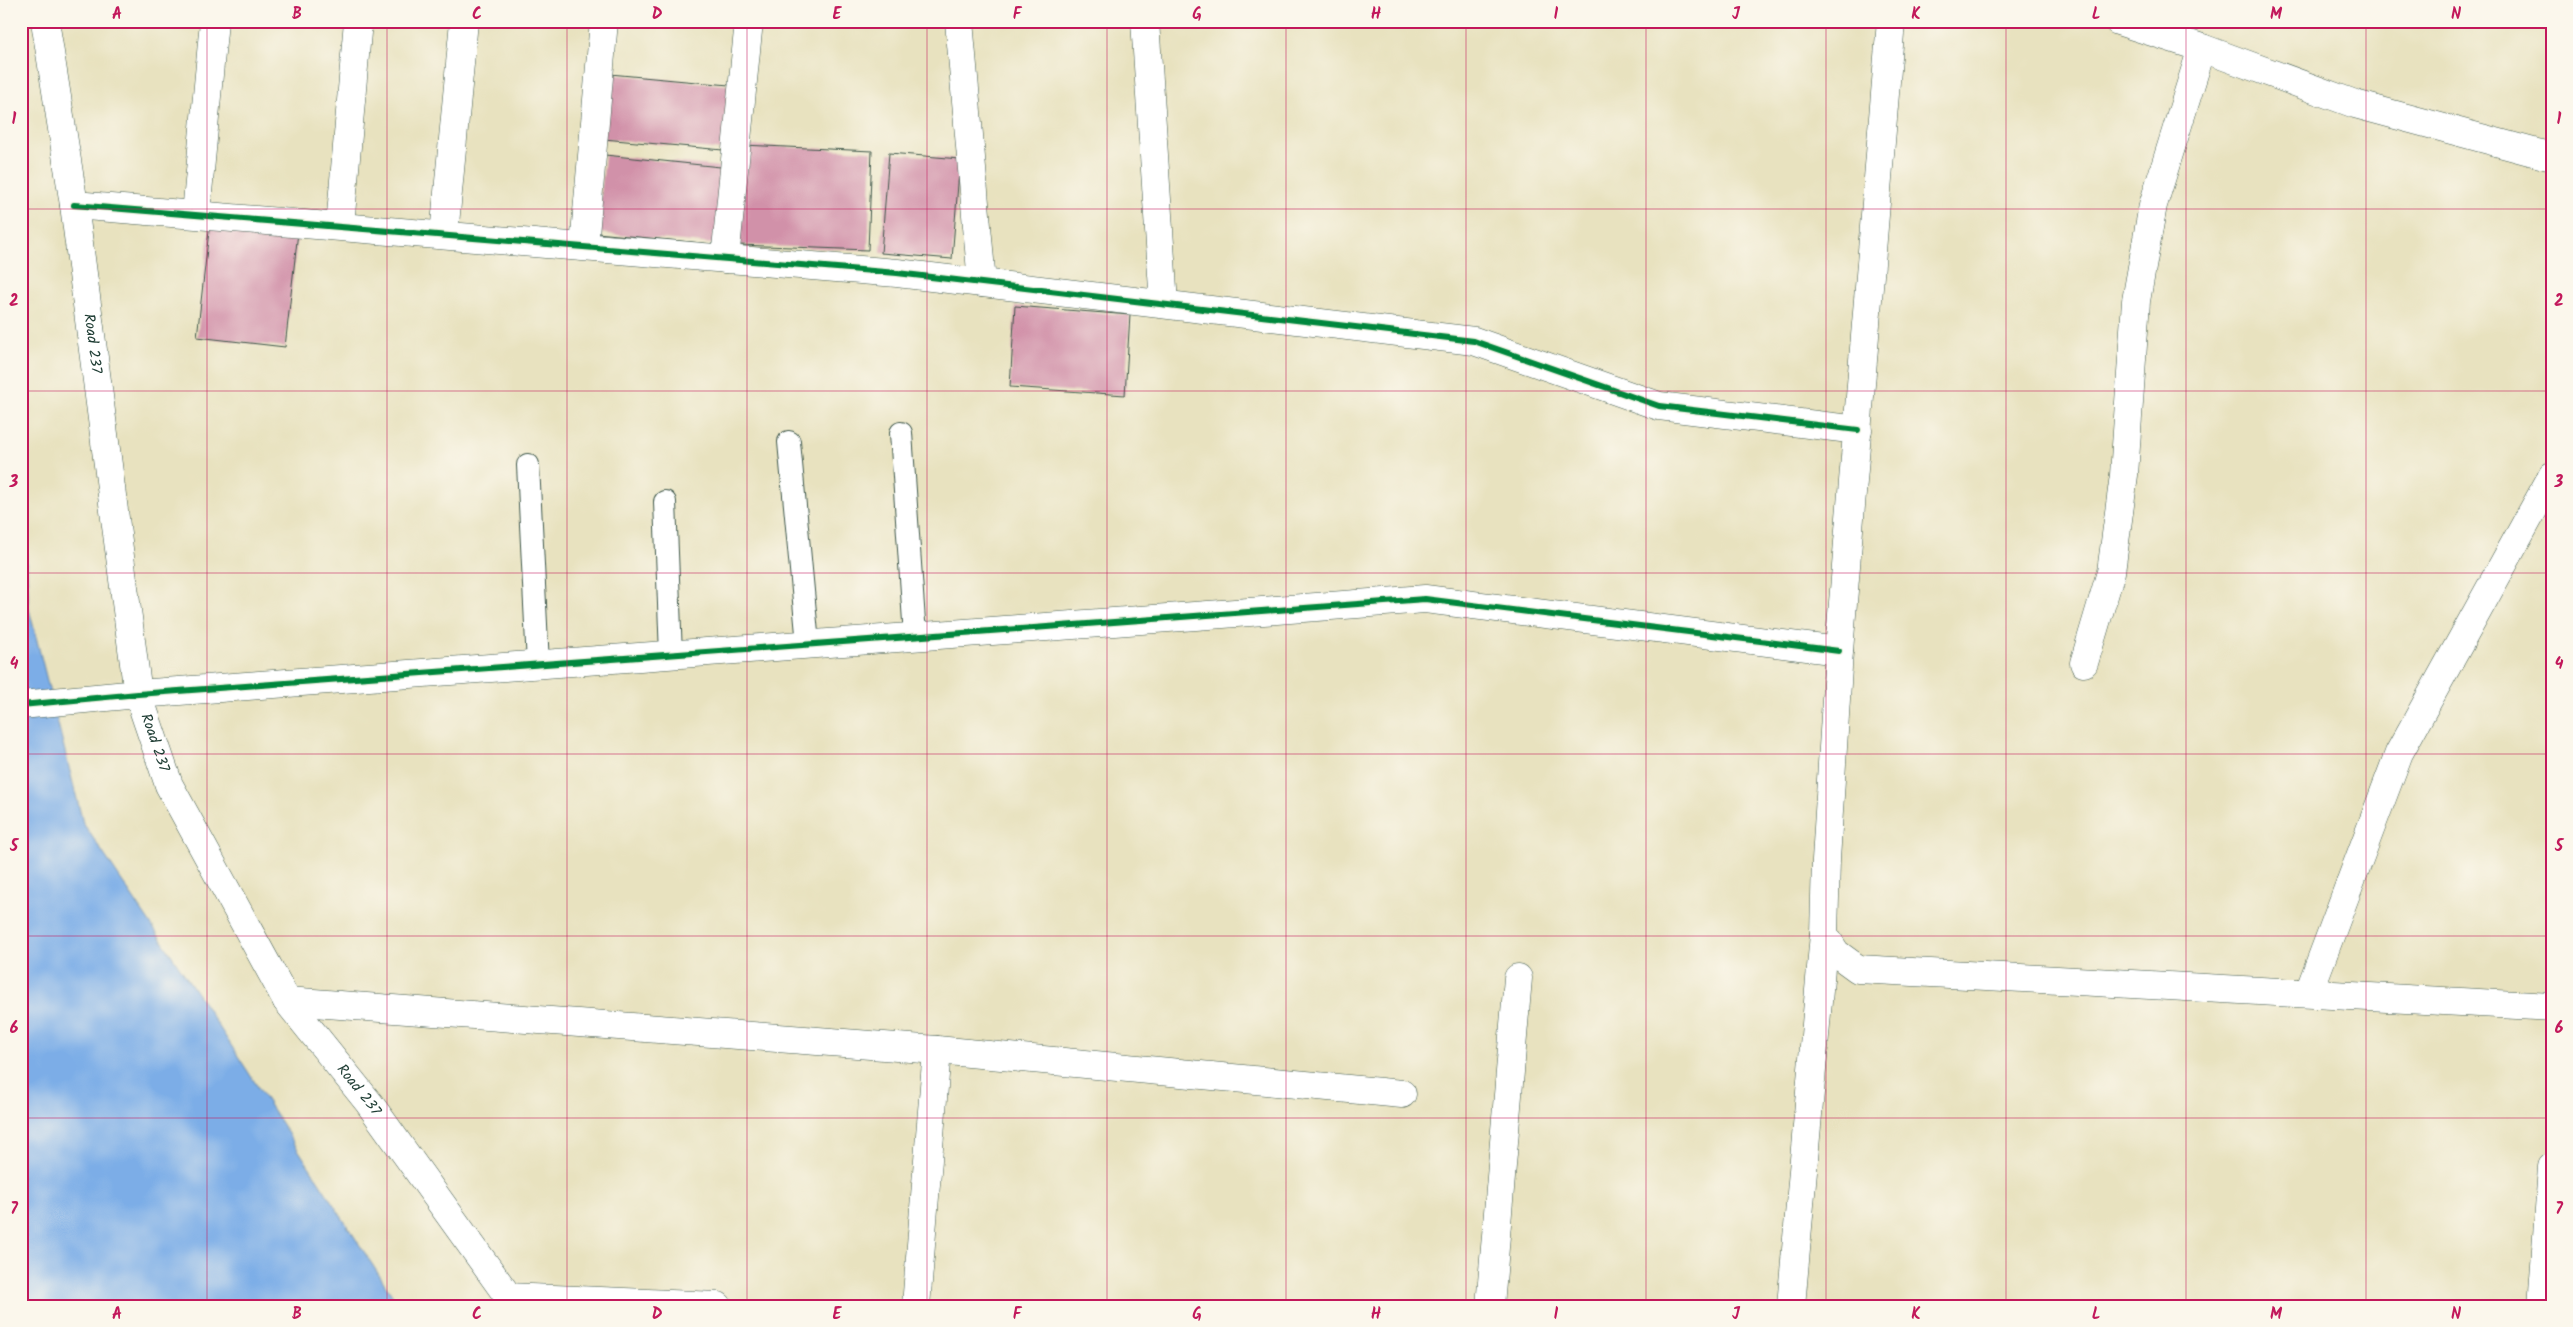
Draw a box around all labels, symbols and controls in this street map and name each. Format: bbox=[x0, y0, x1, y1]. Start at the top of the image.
text: A bbox=[112, 2, 122, 27]
text: B bbox=[292, 2, 302, 27]
text: C bbox=[472, 2, 482, 27]
text: D bbox=[652, 2, 663, 27]
text: E bbox=[833, 2, 843, 27]
text: F bbox=[1013, 2, 1023, 27]
text: G bbox=[1192, 2, 1202, 27]
text: H bbox=[1371, 2, 1381, 27]
text: I bbox=[1554, 2, 1559, 27]
text: J bbox=[1732, 2, 1741, 27]
text: K bbox=[1911, 2, 1921, 27]
text: L bbox=[2092, 2, 2100, 27]
text: M bbox=[2270, 2, 2283, 27]
text: N bbox=[2451, 2, 2461, 27]
text: 1 bbox=[12, 107, 17, 132]
text: 1 bbox=[2557, 107, 2562, 132]
text: 2 bbox=[9, 289, 19, 314]
text: 2 bbox=[2554, 289, 2564, 314]
street label: Road 237 bbox=[76, 312, 108, 376]
text: 3 bbox=[9, 470, 19, 495]
text: 3 bbox=[2554, 470, 2564, 495]
text: 4 bbox=[10, 652, 19, 677]
text: 4 bbox=[2555, 652, 2564, 677]
street label: Road 237 bbox=[134, 710, 176, 776]
text: 5 bbox=[9, 834, 20, 859]
text: 5 bbox=[2554, 834, 2565, 859]
text: 6 bbox=[10, 1016, 19, 1041]
text: 6 bbox=[2555, 1016, 2564, 1041]
street label: Road 237 bbox=[330, 1059, 387, 1122]
text: 7 bbox=[10, 1197, 18, 1222]
text: 7 bbox=[2555, 1197, 2563, 1222]
text: A bbox=[112, 1302, 122, 1327]
text: B bbox=[292, 1302, 302, 1327]
text: C bbox=[472, 1302, 482, 1327]
text: D bbox=[652, 1302, 663, 1327]
text: E bbox=[833, 1302, 843, 1327]
text: F bbox=[1013, 1302, 1023, 1327]
text: G bbox=[1192, 1302, 1202, 1327]
text: H bbox=[1371, 1302, 1381, 1327]
text: I bbox=[1554, 1302, 1559, 1327]
text: J bbox=[1732, 1302, 1741, 1327]
text: K bbox=[1911, 1302, 1921, 1327]
text: L bbox=[2092, 1302, 2100, 1327]
text: M bbox=[2270, 1302, 2283, 1327]
text: N bbox=[2451, 1302, 2461, 1327]

